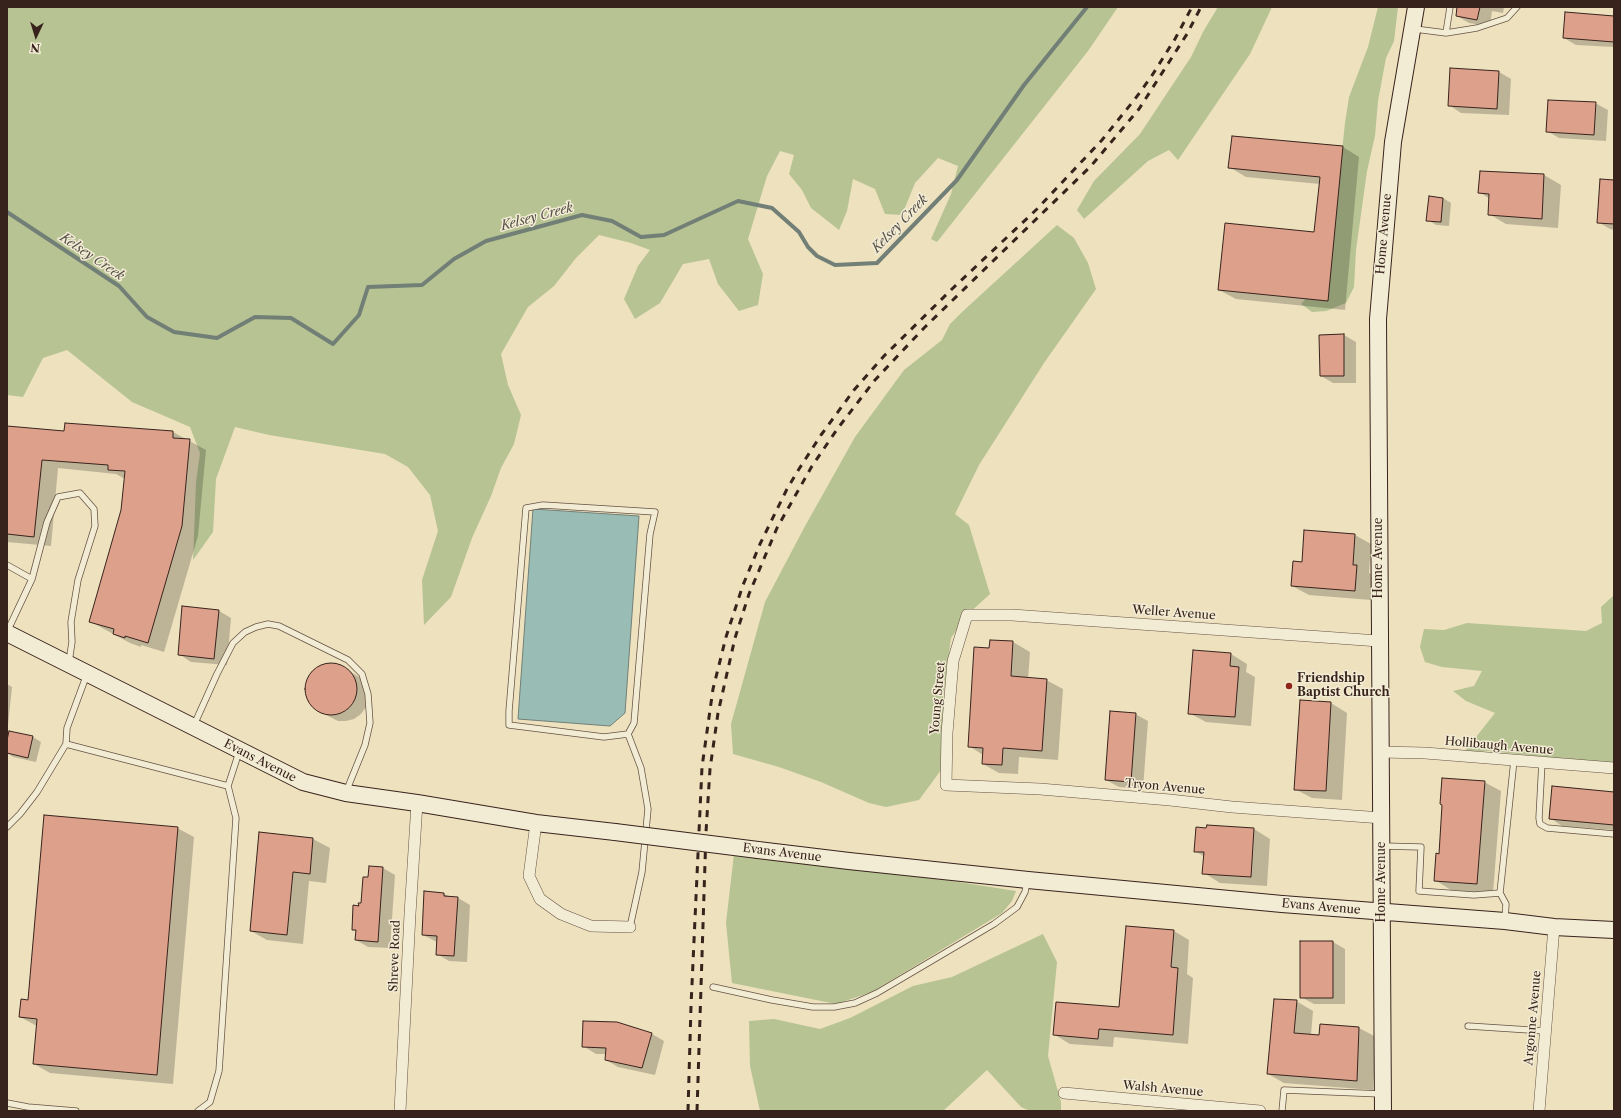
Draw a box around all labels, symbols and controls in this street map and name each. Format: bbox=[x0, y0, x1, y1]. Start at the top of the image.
north arrow bbox=[16, 16, 56, 56]
text: N bbox=[30, 41, 40, 55]
water label: Kelsey Creek bbox=[869, 192, 931, 256]
street label: Home Avenue bbox=[1373, 193, 1395, 275]
water label: Kelsey Creek bbox=[499, 200, 575, 234]
water label: Kelsey Creek bbox=[57, 230, 127, 284]
street label: Home Avenue bbox=[1372, 517, 1386, 599]
street label: Weller Avenue bbox=[1132, 603, 1216, 623]
street label: Young Street bbox=[928, 661, 948, 735]
place label: Friendship Baptist Church bbox=[1297, 672, 1390, 700]
marker: Friendship Baptist Church bbox=[1284, 681, 1294, 691]
street label: Hollibaugh Avenue bbox=[1444, 734, 1554, 758]
street label: Evans Avenue bbox=[221, 737, 299, 785]
street label: Tryon Avenue bbox=[1124, 776, 1206, 798]
street label: Evans Avenue bbox=[742, 841, 822, 865]
street label: Home Avenue bbox=[1375, 841, 1389, 923]
street label: Evans Avenue bbox=[1281, 896, 1361, 918]
street label: Shreve Road bbox=[387, 920, 403, 992]
street label: Argonne Avenue bbox=[1522, 970, 1544, 1066]
street label: Walsh Avenue bbox=[1122, 1078, 1204, 1100]

